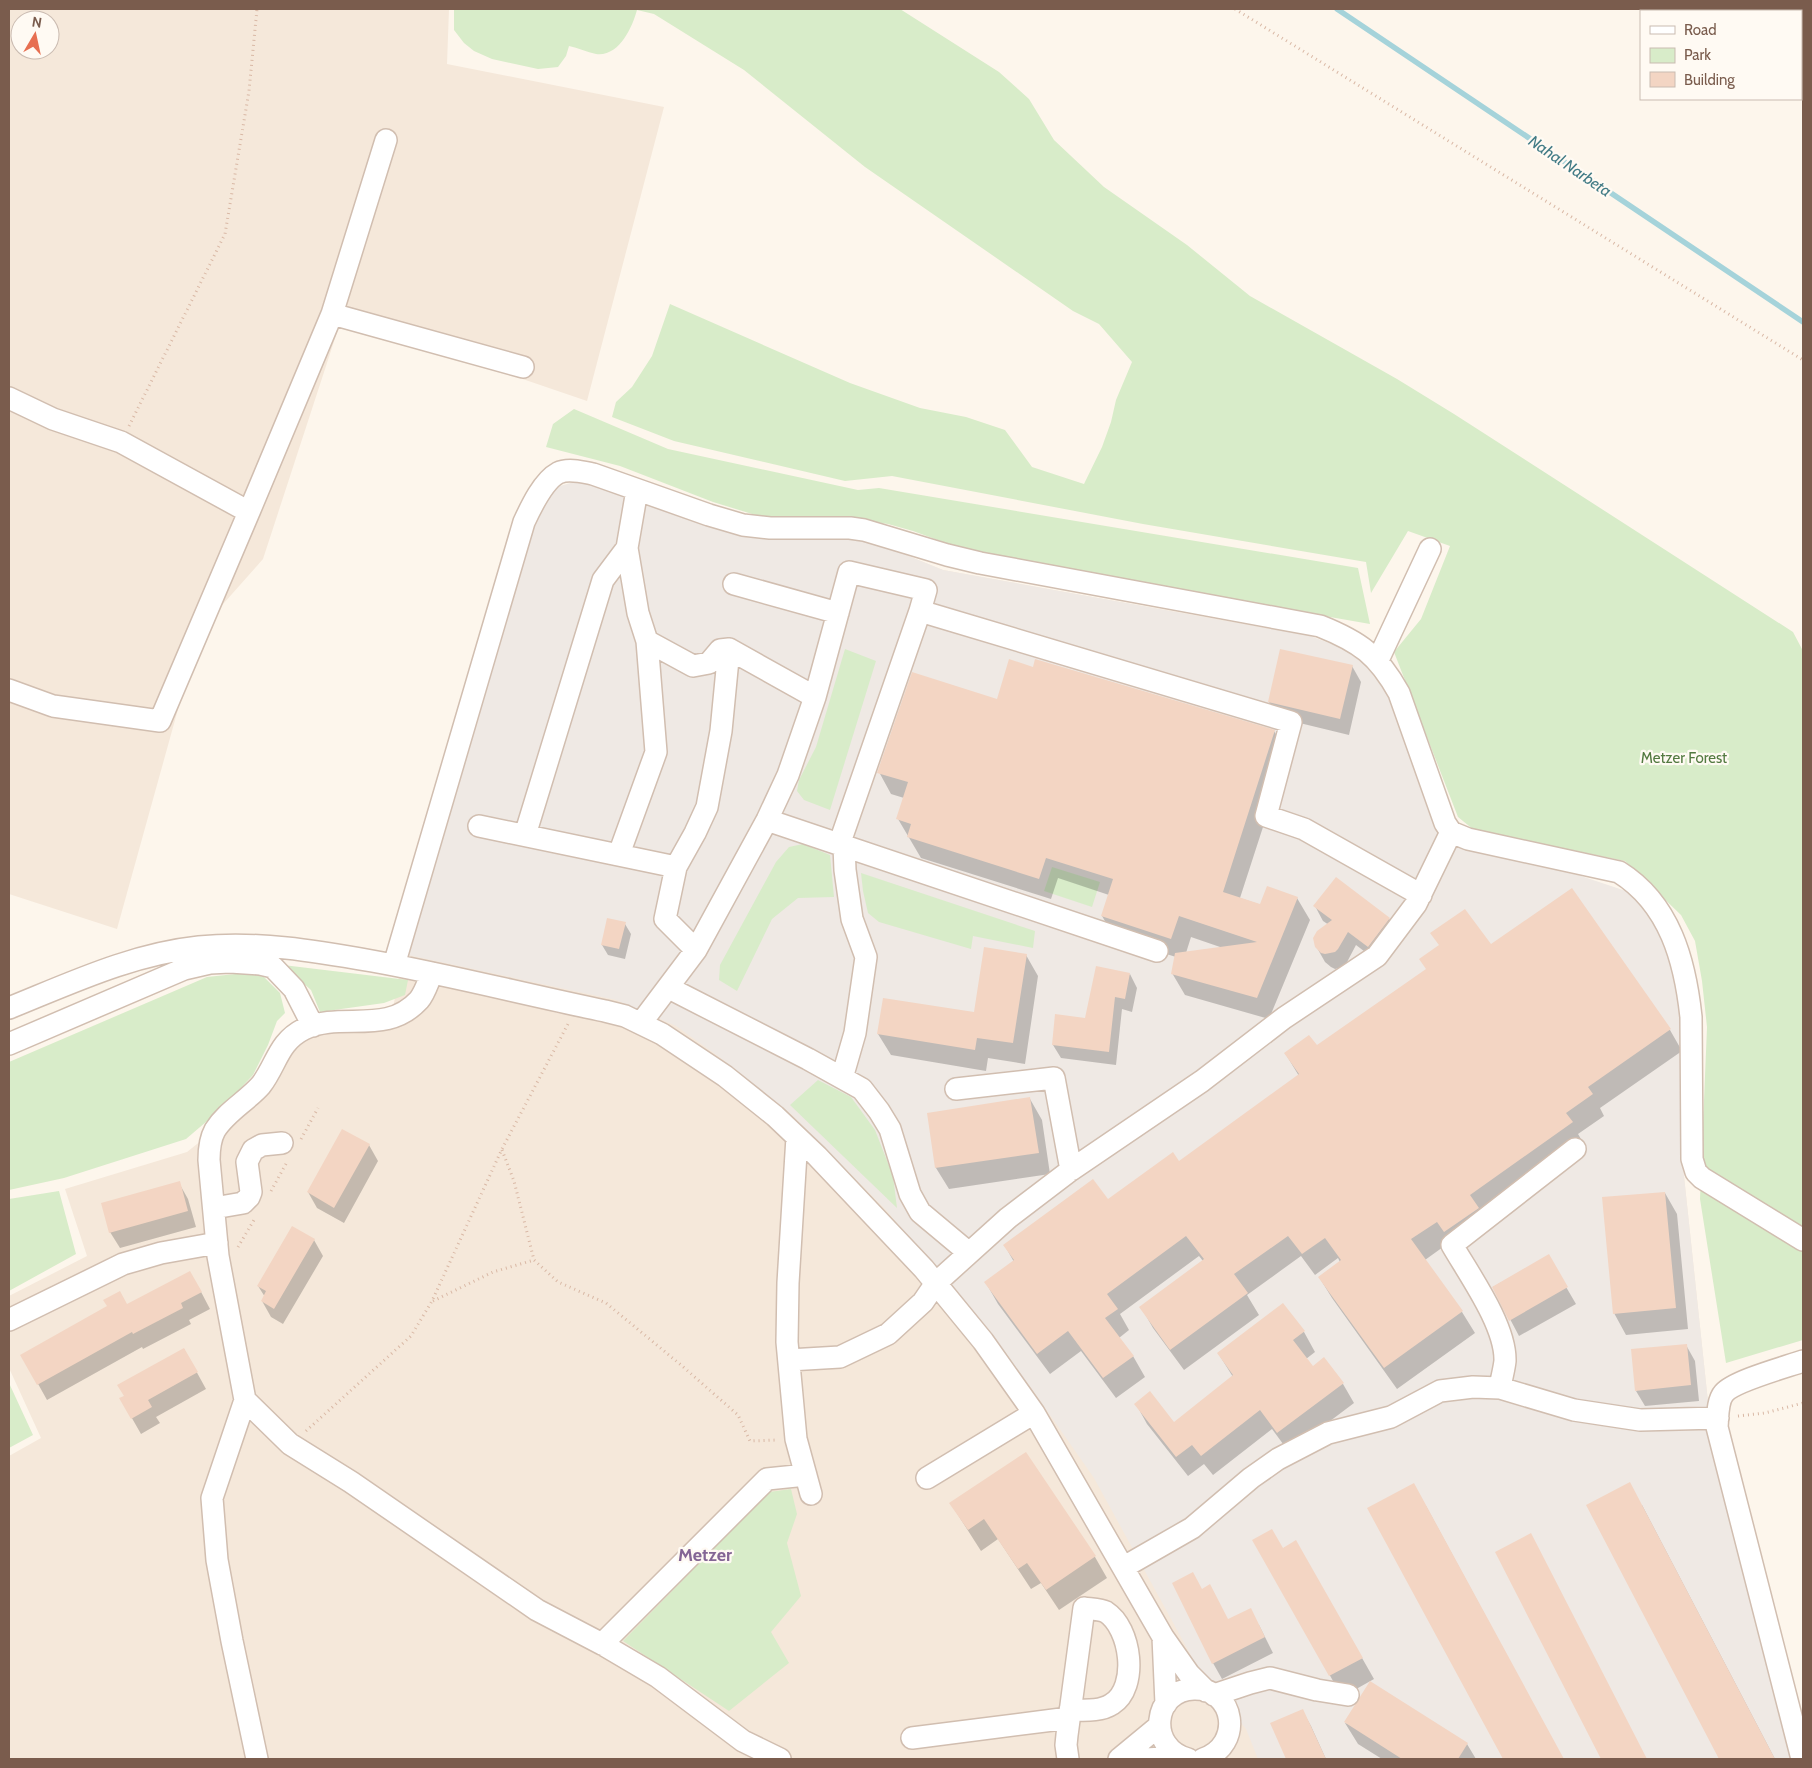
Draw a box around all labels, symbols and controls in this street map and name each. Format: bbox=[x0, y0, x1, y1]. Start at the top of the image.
north arrow bbox=[10, 10, 60, 60]
legend bbox=[1640, 10, 1802, 100]
text: N bbox=[31, 12, 43, 32]
text: Road bbox=[1684, 21, 1717, 39]
text: Park bbox=[1684, 46, 1711, 64]
text: Building bbox=[1684, 71, 1735, 89]
water label: Nahal Narbeta bbox=[1525, 131, 1615, 201]
park label: Metzer Forest bbox=[1641, 749, 1727, 767]
district label: Metzer bbox=[678, 1544, 732, 1566]

